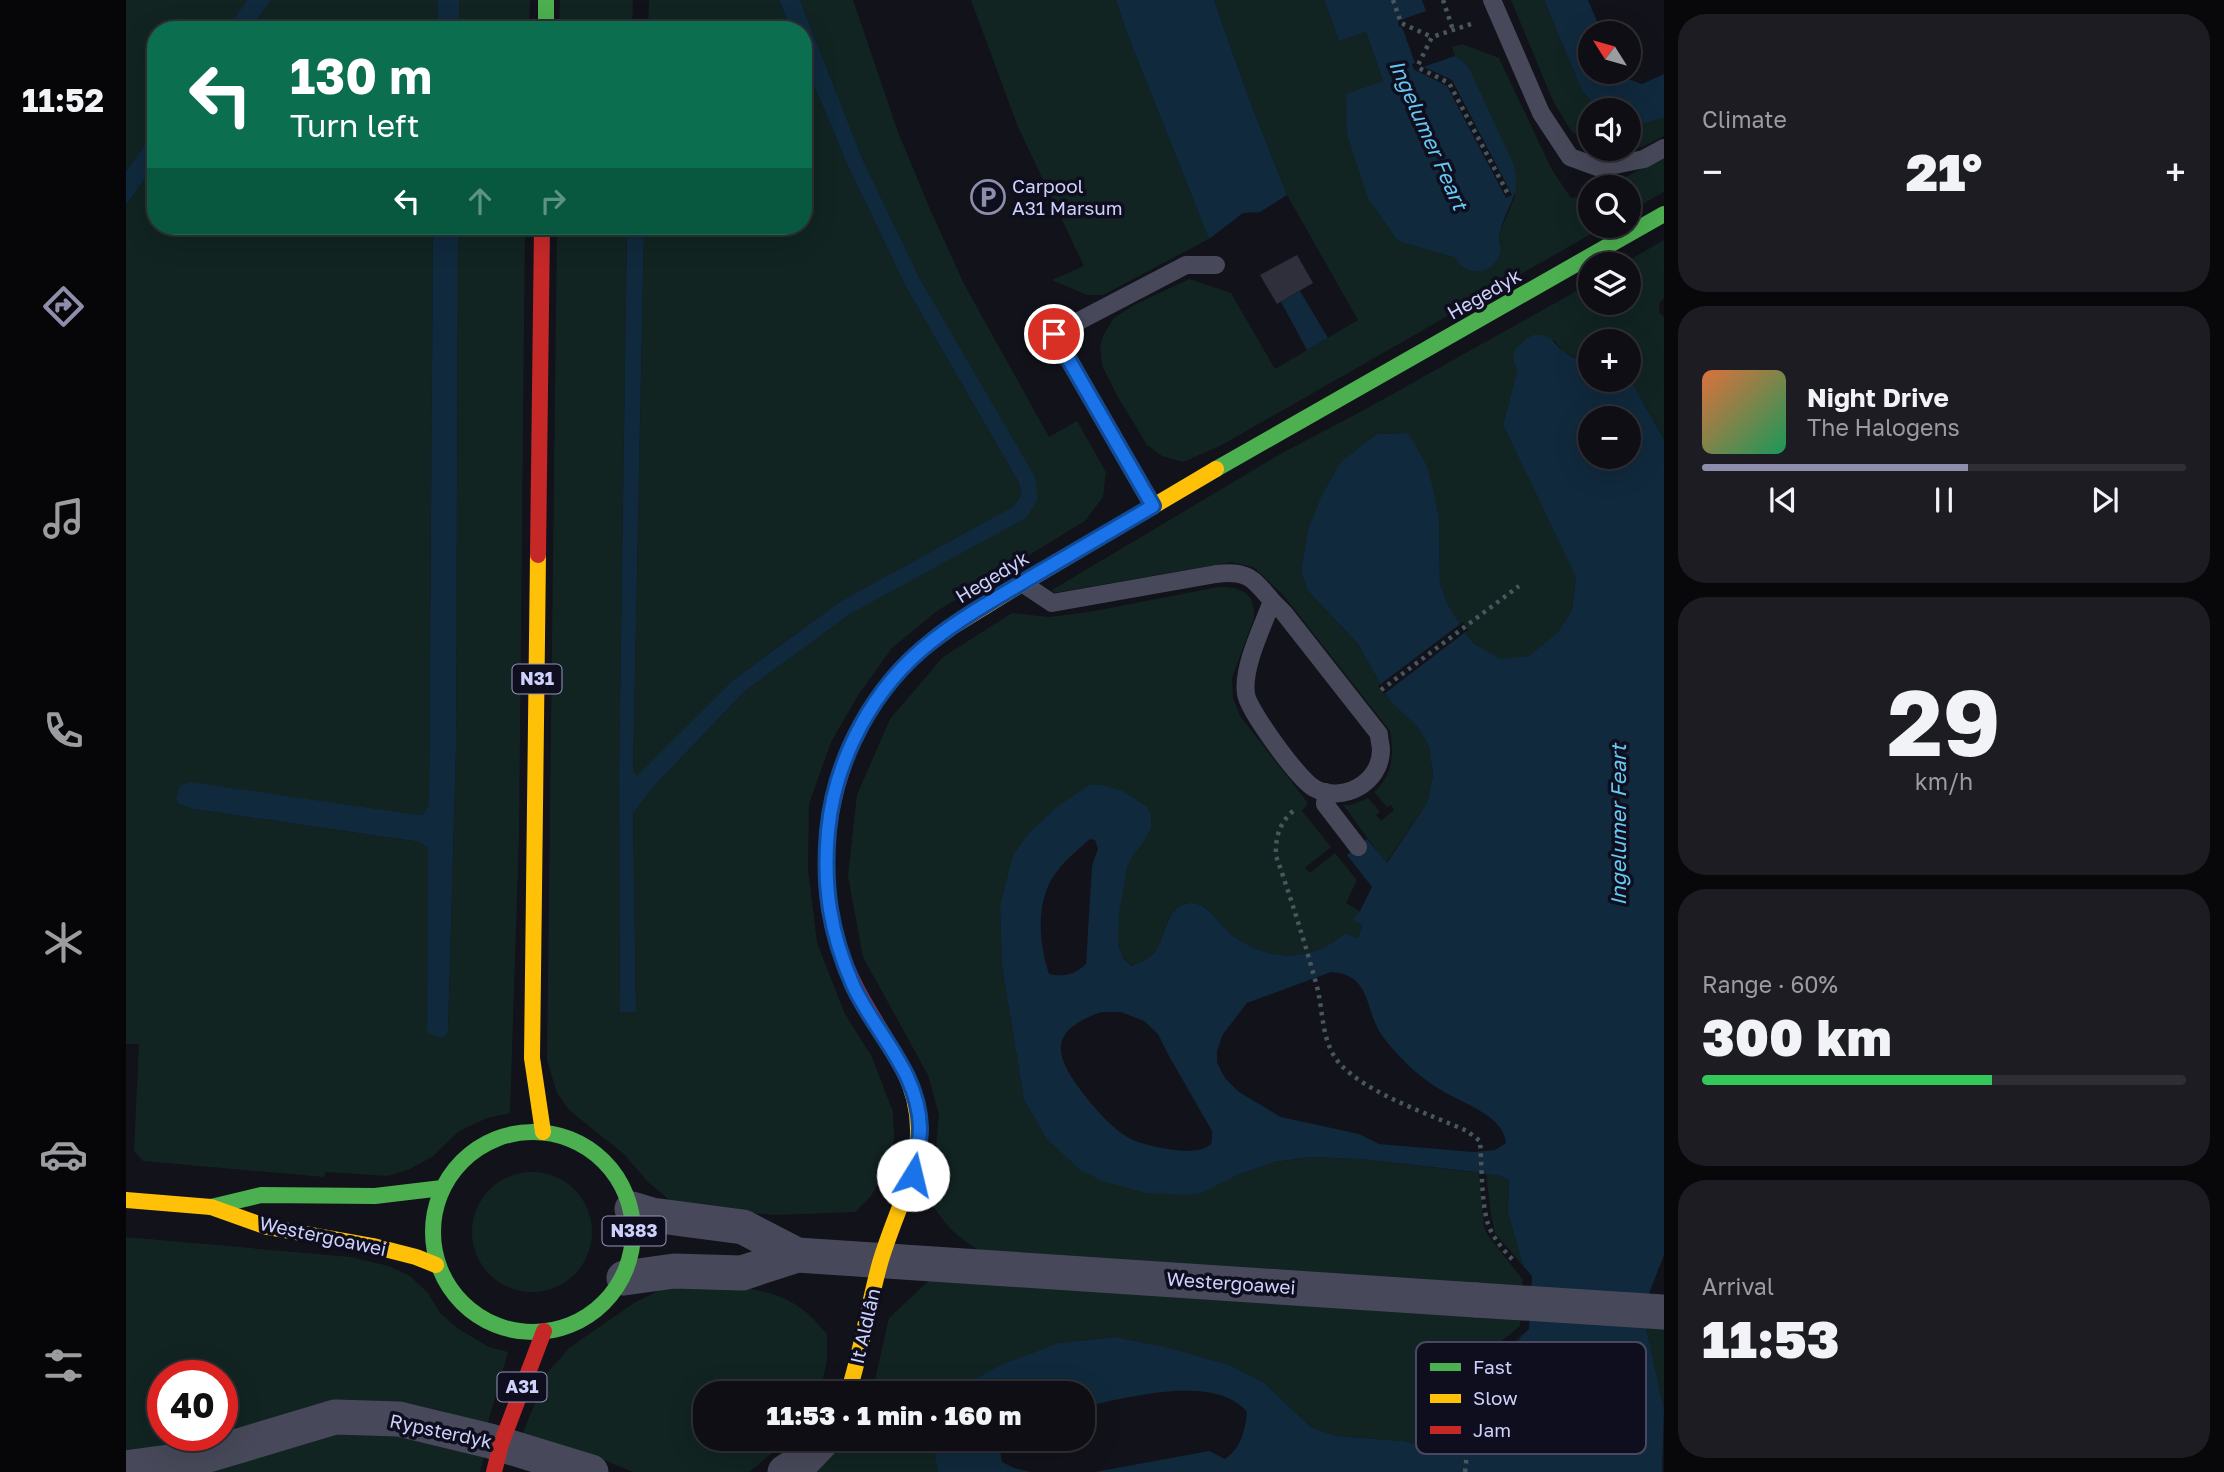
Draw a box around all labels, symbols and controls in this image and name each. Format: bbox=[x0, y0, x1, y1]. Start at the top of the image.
north arrow bbox=[1578, 21, 1642, 84]
map controls bbox=[1578, 21, 1641, 469]
text: 130 m bbox=[290, 46, 432, 105]
icon: left bbox=[175, 49, 266, 140]
water label: Ingelumer Feart bbox=[1384, 56, 1475, 216]
text: 11:52 bbox=[22, 81, 104, 119]
button: sound bbox=[1578, 98, 1641, 161]
text: Climate bbox=[1702, 105, 1787, 133]
text: Turn left bbox=[290, 106, 419, 144]
text: 21° bbox=[1906, 140, 1982, 202]
text: − bbox=[1702, 149, 1723, 194]
text: + bbox=[2165, 149, 2186, 194]
place label: Carpool A31 Marsum bbox=[1012, 174, 1123, 219]
button: search bbox=[1578, 175, 1641, 238]
parking icon: Carpool A31 Marsum bbox=[969, 178, 1007, 216]
icon: left bbox=[388, 182, 426, 220]
icon: ahead bbox=[461, 182, 499, 220]
icon: right bbox=[534, 182, 572, 220]
button: layers bbox=[1578, 252, 1641, 315]
street label: Hegedyk bbox=[1443, 263, 1525, 324]
icon: directions bbox=[39, 282, 88, 331]
pin bbox=[1024, 304, 1084, 364]
icon: arrive bbox=[1035, 315, 1073, 353]
button: + bbox=[1578, 329, 1641, 392]
text: Night Drive bbox=[1807, 382, 1949, 413]
button: − bbox=[1578, 406, 1641, 469]
text: The Halogens bbox=[1807, 413, 1960, 441]
icon: previous bbox=[1764, 481, 1802, 519]
icon: pause bbox=[1925, 481, 1963, 519]
icon: next bbox=[2086, 481, 2124, 519]
icon: music bbox=[39, 494, 88, 543]
street label: Hegedyk bbox=[951, 546, 1033, 607]
road number: N31 bbox=[512, 664, 562, 694]
text: 29 bbox=[1887, 667, 2001, 776]
icon: phone bbox=[39, 706, 88, 755]
water label: Ingelumer Feart bbox=[1605, 742, 1631, 906]
text: km/h bbox=[1915, 767, 1973, 795]
icon: climate bbox=[39, 918, 88, 967]
text: Range · 60% bbox=[1702, 970, 1838, 998]
text: 300 km bbox=[1702, 1005, 1892, 1067]
icon: car bbox=[39, 1130, 88, 1179]
position arrow bbox=[876, 1138, 950, 1212]
street label: Westergoawei bbox=[257, 1211, 389, 1260]
road number: N383 bbox=[602, 1216, 666, 1246]
street label: Westergoawei bbox=[1166, 1267, 1296, 1298]
text: Arrival bbox=[1702, 1272, 1774, 1300]
street label: It Aldlân bbox=[845, 1286, 884, 1366]
text: 11:53 bbox=[1702, 1307, 1840, 1369]
icon: filters bbox=[39, 1341, 88, 1390]
legend bbox=[1416, 1342, 1646, 1454]
text: Fast bbox=[1473, 1355, 1512, 1378]
speed limit sign: 40 bbox=[147, 1360, 238, 1451]
road number: A31 bbox=[498, 1372, 546, 1402]
text: Slow bbox=[1473, 1386, 1518, 1409]
text: 11:53 · 1 min · 160 m bbox=[767, 1400, 1021, 1431]
street label: Rypsterdyk bbox=[388, 1408, 495, 1453]
text: Jam bbox=[1473, 1418, 1511, 1441]

